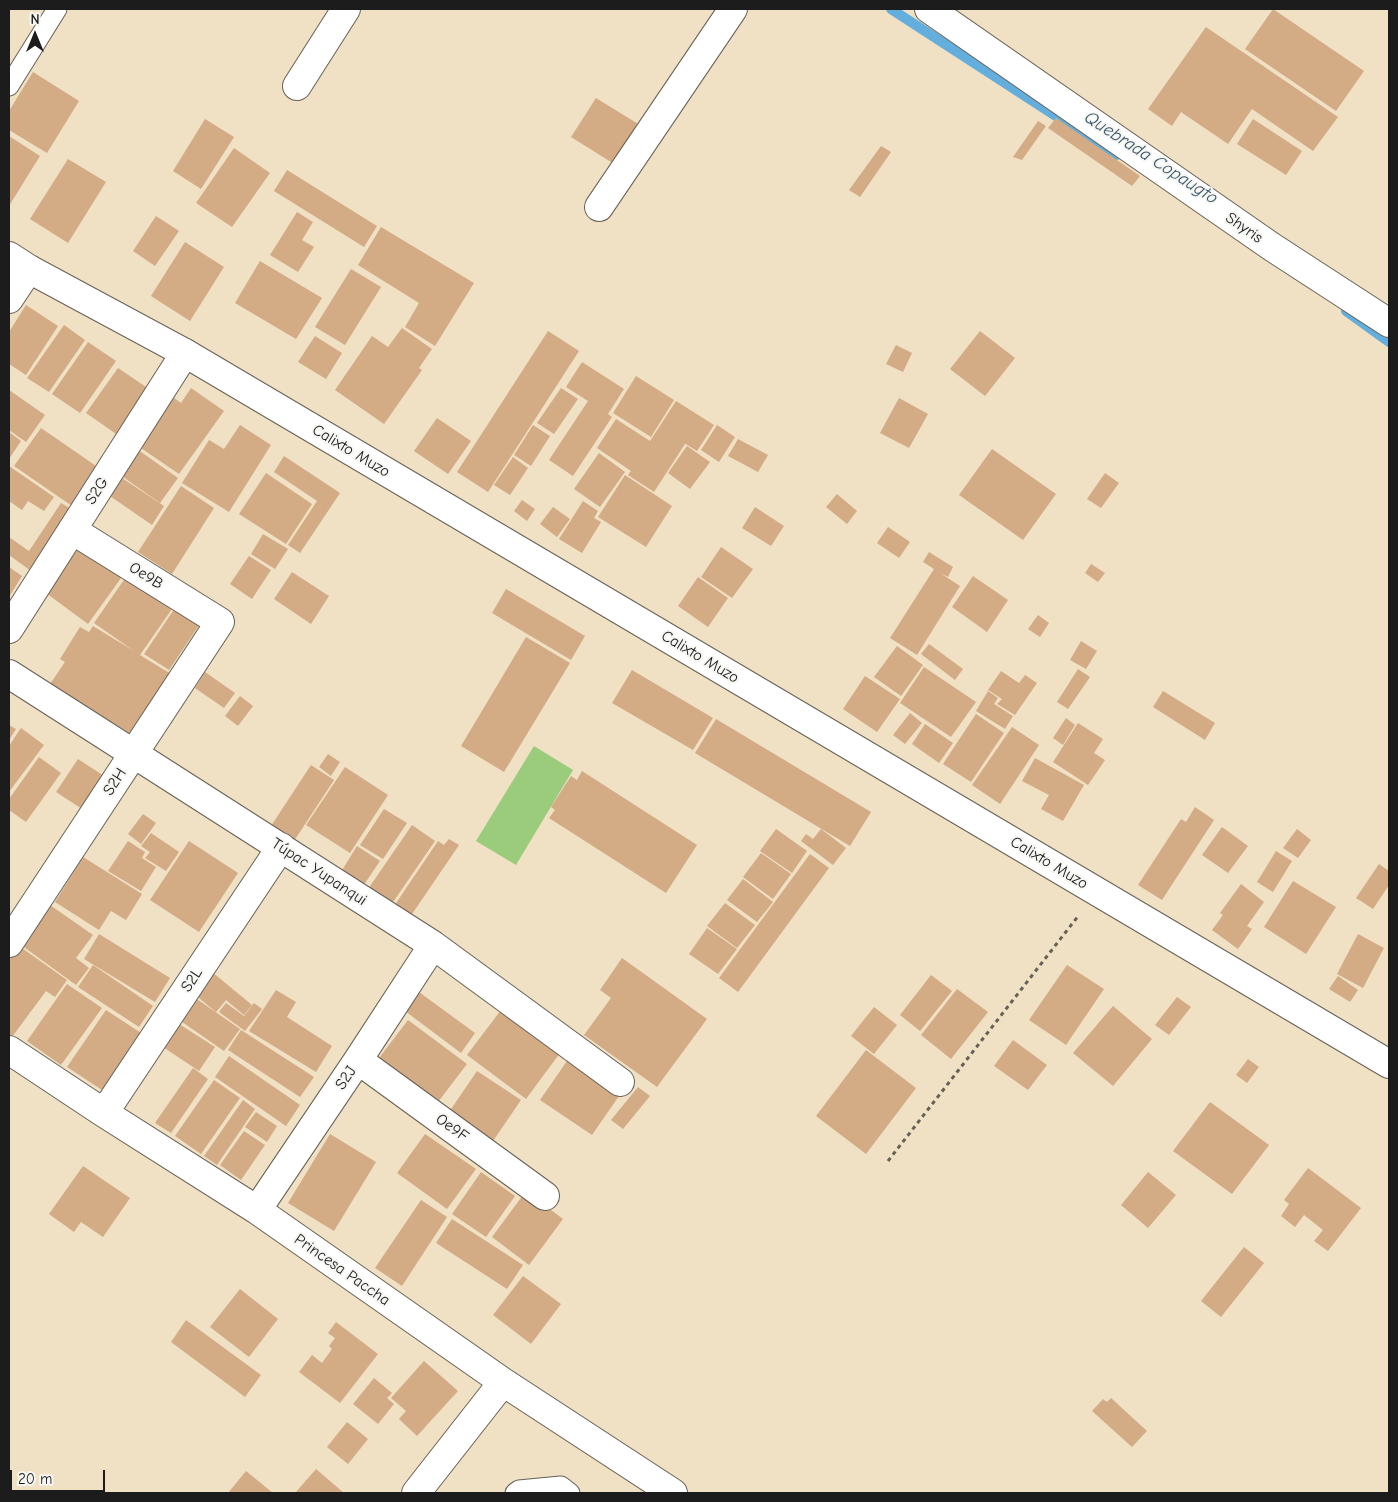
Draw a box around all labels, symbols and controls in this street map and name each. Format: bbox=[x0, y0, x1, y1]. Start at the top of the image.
north arrow bbox=[10, 10, 60, 60]
text: N bbox=[30, 11, 40, 28]
water label: Quebrada Copaugto bbox=[1080, 107, 1222, 209]
street label: Shyris bbox=[1222, 208, 1266, 248]
street label: Calixto Muzo bbox=[309, 420, 393, 482]
street label: S2G bbox=[81, 474, 113, 508]
street label: Oe9B bbox=[125, 558, 167, 594]
street label: Calixto Muzo bbox=[658, 626, 742, 688]
street label: S2H bbox=[99, 765, 131, 799]
street label: Calixto Muzo bbox=[1007, 832, 1091, 894]
street label: Túpac Yupanqui bbox=[268, 834, 370, 910]
street label: S2L bbox=[177, 964, 207, 996]
street label: S2J bbox=[331, 1062, 361, 1094]
street label: Oe9F bbox=[432, 1110, 472, 1146]
street label: Princesa Paccha bbox=[290, 1230, 394, 1310]
scale bar bbox=[12, 1460, 108, 1492]
text: 20 m bbox=[18, 1470, 52, 1488]

